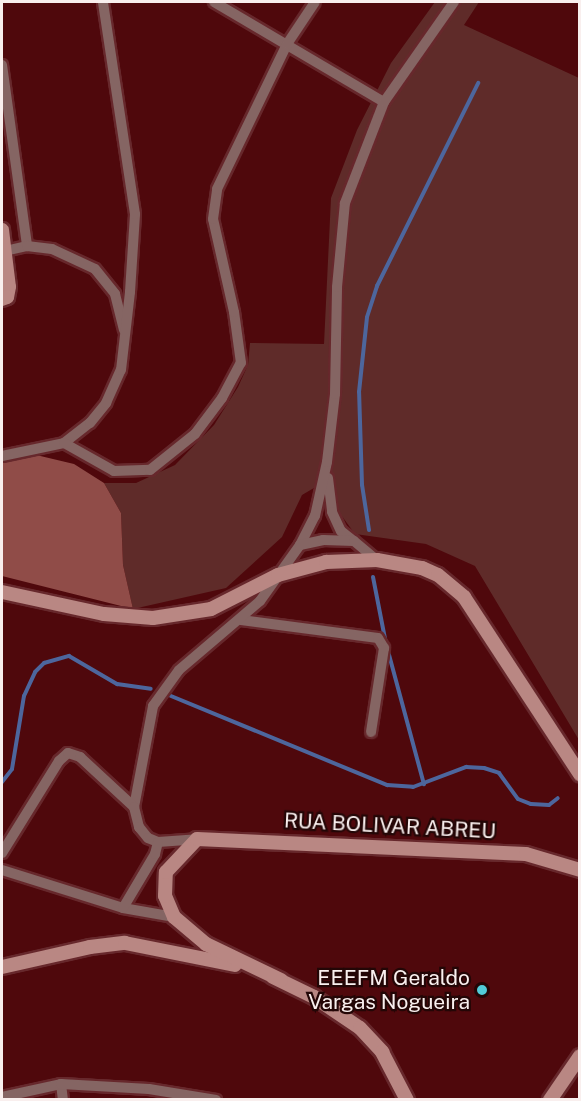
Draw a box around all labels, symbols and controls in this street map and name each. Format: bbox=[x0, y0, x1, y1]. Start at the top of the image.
street label: RUA BOLIVAR ABREU bbox=[283, 808, 497, 844]
place label: EEEFM Geraldo Vargas Nogueira bbox=[308, 965, 470, 1015]
marker: EEEFM Geraldo Vargas Nogueira bbox=[475, 983, 489, 997]

